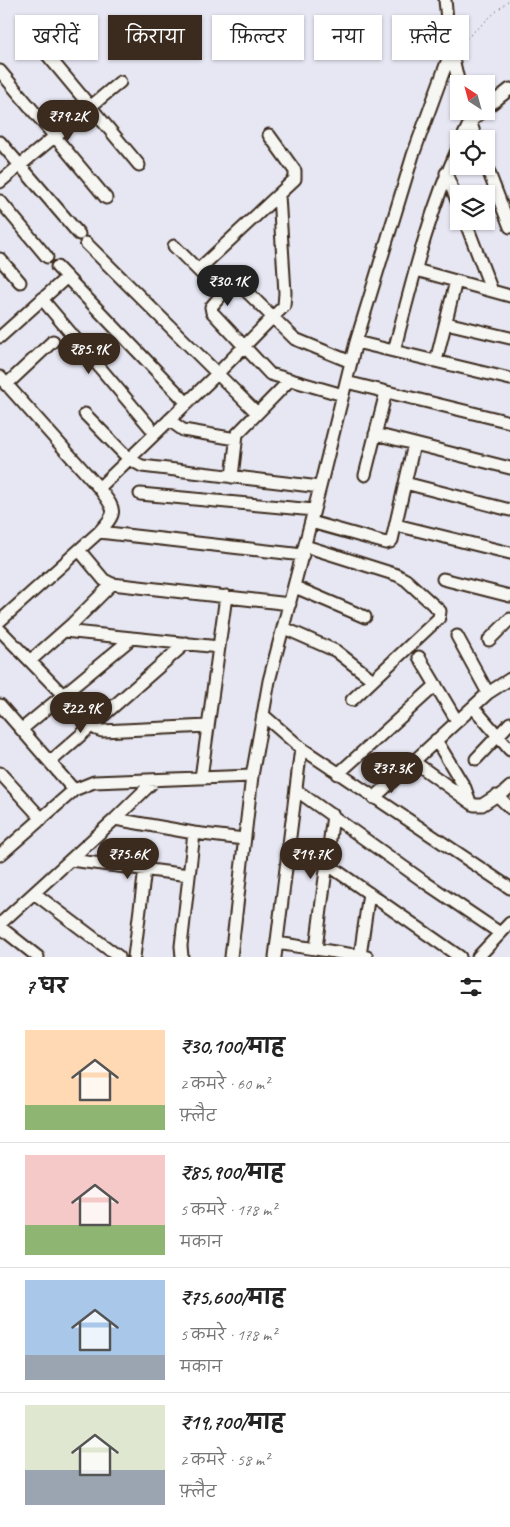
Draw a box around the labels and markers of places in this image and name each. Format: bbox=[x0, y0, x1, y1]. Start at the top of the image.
pin: ₹79.2K bbox=[27, 100, 109, 142]
pin: ₹30.1K bbox=[187, 264, 269, 307]
pin: ₹85.9K bbox=[48, 332, 130, 375]
pin: ₹22.9K bbox=[40, 692, 122, 734]
pin: ₹37.3K bbox=[351, 752, 433, 794]
pin: ₹75.6K bbox=[87, 838, 169, 880]
pin: ₹19.7K bbox=[270, 838, 352, 880]

